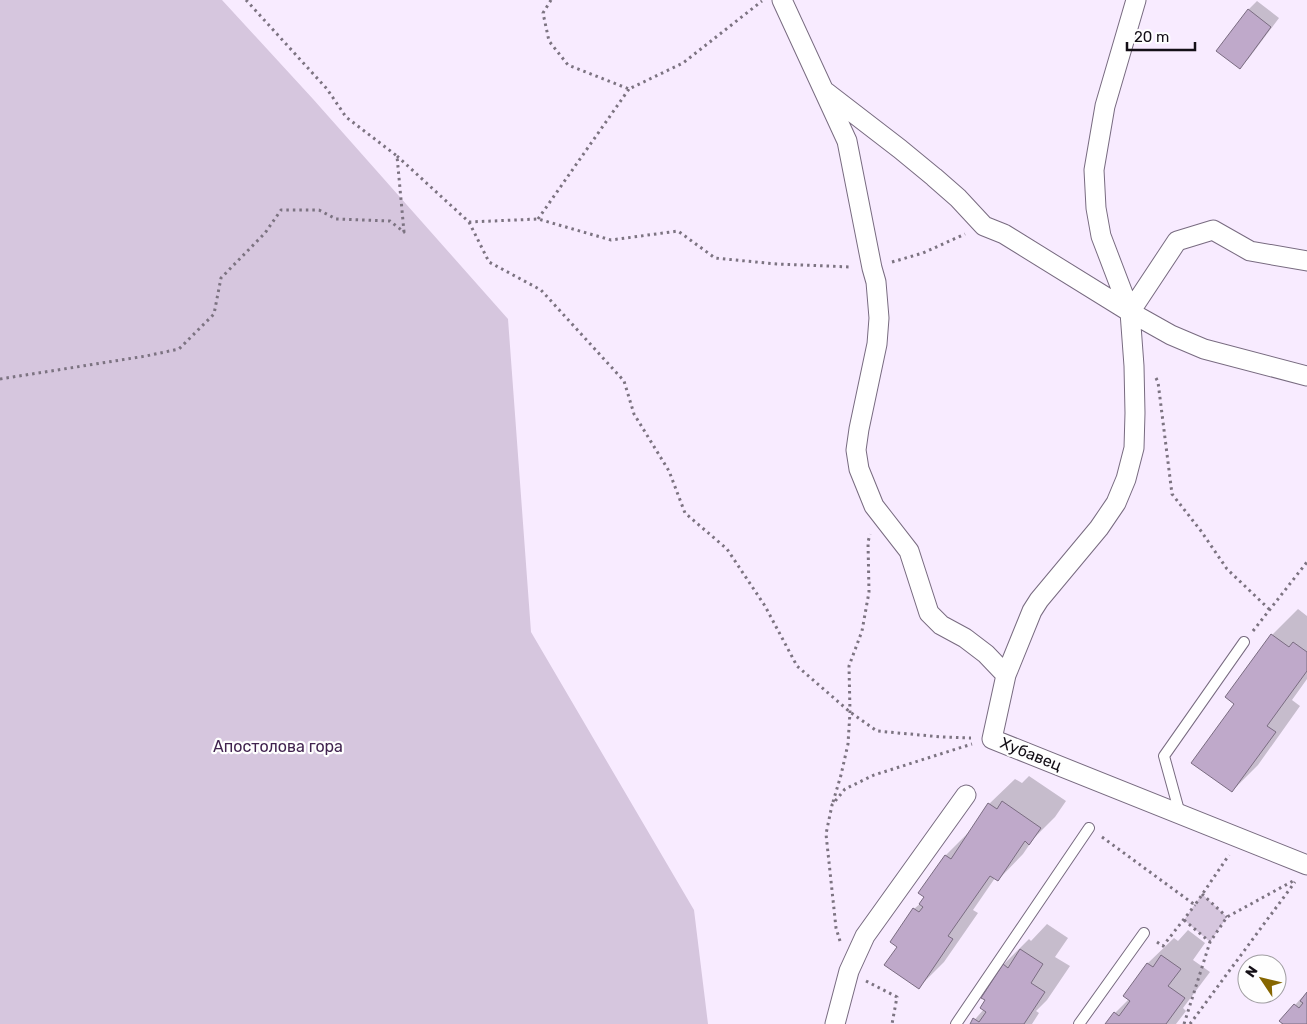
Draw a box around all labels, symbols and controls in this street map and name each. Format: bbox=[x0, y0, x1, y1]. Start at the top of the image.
scale bar bbox=[1127, 20, 1194, 52]
text: 20 m bbox=[1134, 28, 1169, 46]
street label: Хубавец bbox=[997, 733, 1065, 775]
park label: Апостолова гора bbox=[213, 737, 343, 756]
north arrow bbox=[1237, 954, 1287, 1004]
text: N bbox=[1242, 963, 1262, 981]

